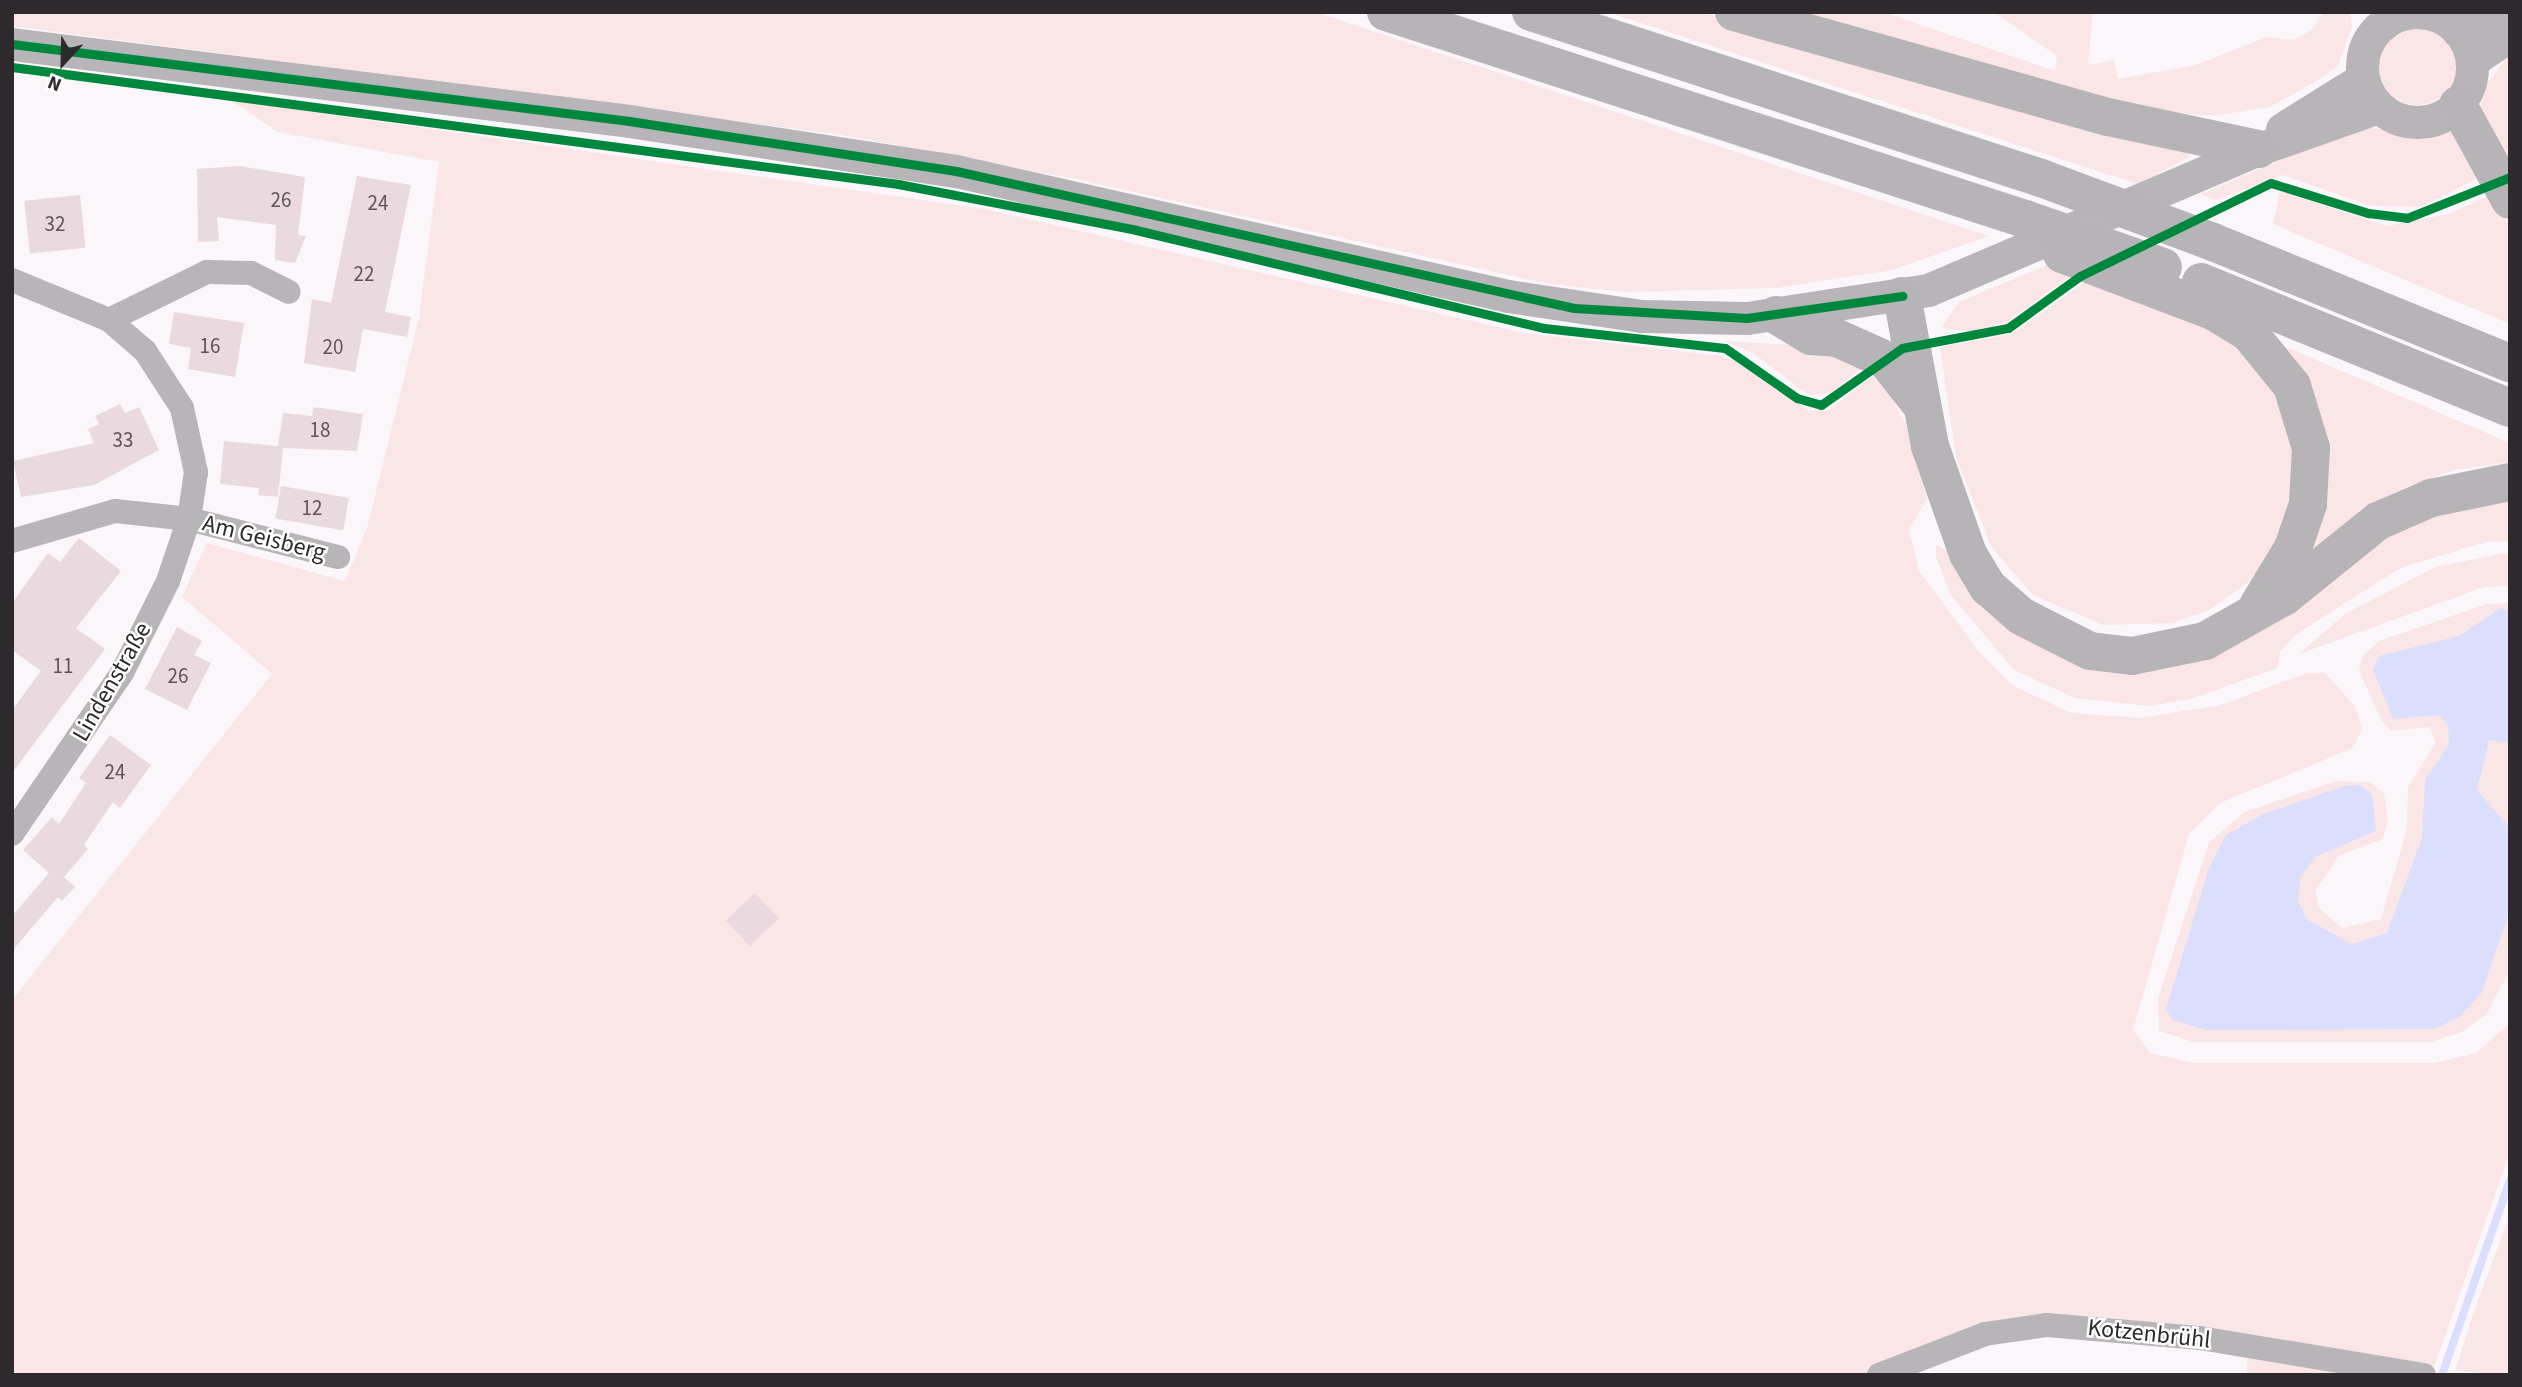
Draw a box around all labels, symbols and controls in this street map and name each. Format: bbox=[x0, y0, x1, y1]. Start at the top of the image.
north arrow bbox=[28, 28, 98, 98]
text: N bbox=[44, 68, 66, 98]
house number: 26 bbox=[271, 187, 291, 213]
house number: 24 bbox=[368, 190, 388, 216]
house number: 32 bbox=[45, 211, 65, 237]
house number: 22 bbox=[354, 261, 374, 287]
house number: 16 bbox=[200, 333, 220, 359]
house number: 20 bbox=[323, 334, 343, 360]
house number: 18 bbox=[310, 417, 330, 443]
house number: 33 bbox=[113, 427, 133, 453]
house number: 12 bbox=[302, 495, 322, 521]
street label: Am Geisberg bbox=[200, 509, 328, 567]
street label: Lindenstraße bbox=[66, 618, 158, 746]
house number: 11 bbox=[53, 653, 73, 679]
house number: 26 bbox=[168, 663, 188, 689]
house number: 24 bbox=[105, 759, 125, 785]
street label: Kotzenbrühl bbox=[2086, 1313, 2212, 1355]

